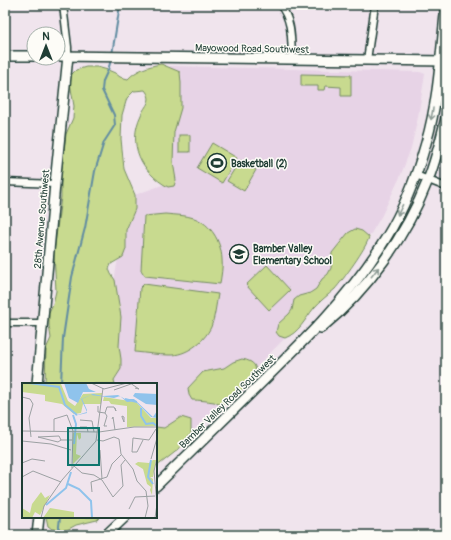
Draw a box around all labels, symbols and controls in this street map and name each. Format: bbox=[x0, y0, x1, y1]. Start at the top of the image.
north arrow bbox=[26, 26, 66, 66]
text: N bbox=[42, 30, 50, 43]
street label: Mayowood Road Southwest bbox=[195, 42, 310, 56]
one-way arrow bbox=[428, 107, 436, 120]
sports icon: Basketball (2) bbox=[206, 152, 228, 174]
place label: Basketball (2) bbox=[231, 158, 288, 170]
street label: 28th Avenue Southwest bbox=[32, 168, 52, 269]
one-way arrow bbox=[396, 204, 403, 216]
school or university icon: Bamber Valley Elementary School bbox=[228, 243, 250, 265]
place label: Bamber Valley Elementary School bbox=[253, 243, 332, 267]
one-way arrow bbox=[371, 266, 380, 277]
street label: Bamber Valley Road Southwest bbox=[177, 352, 279, 451]
inset map bbox=[22, 383, 157, 518]

